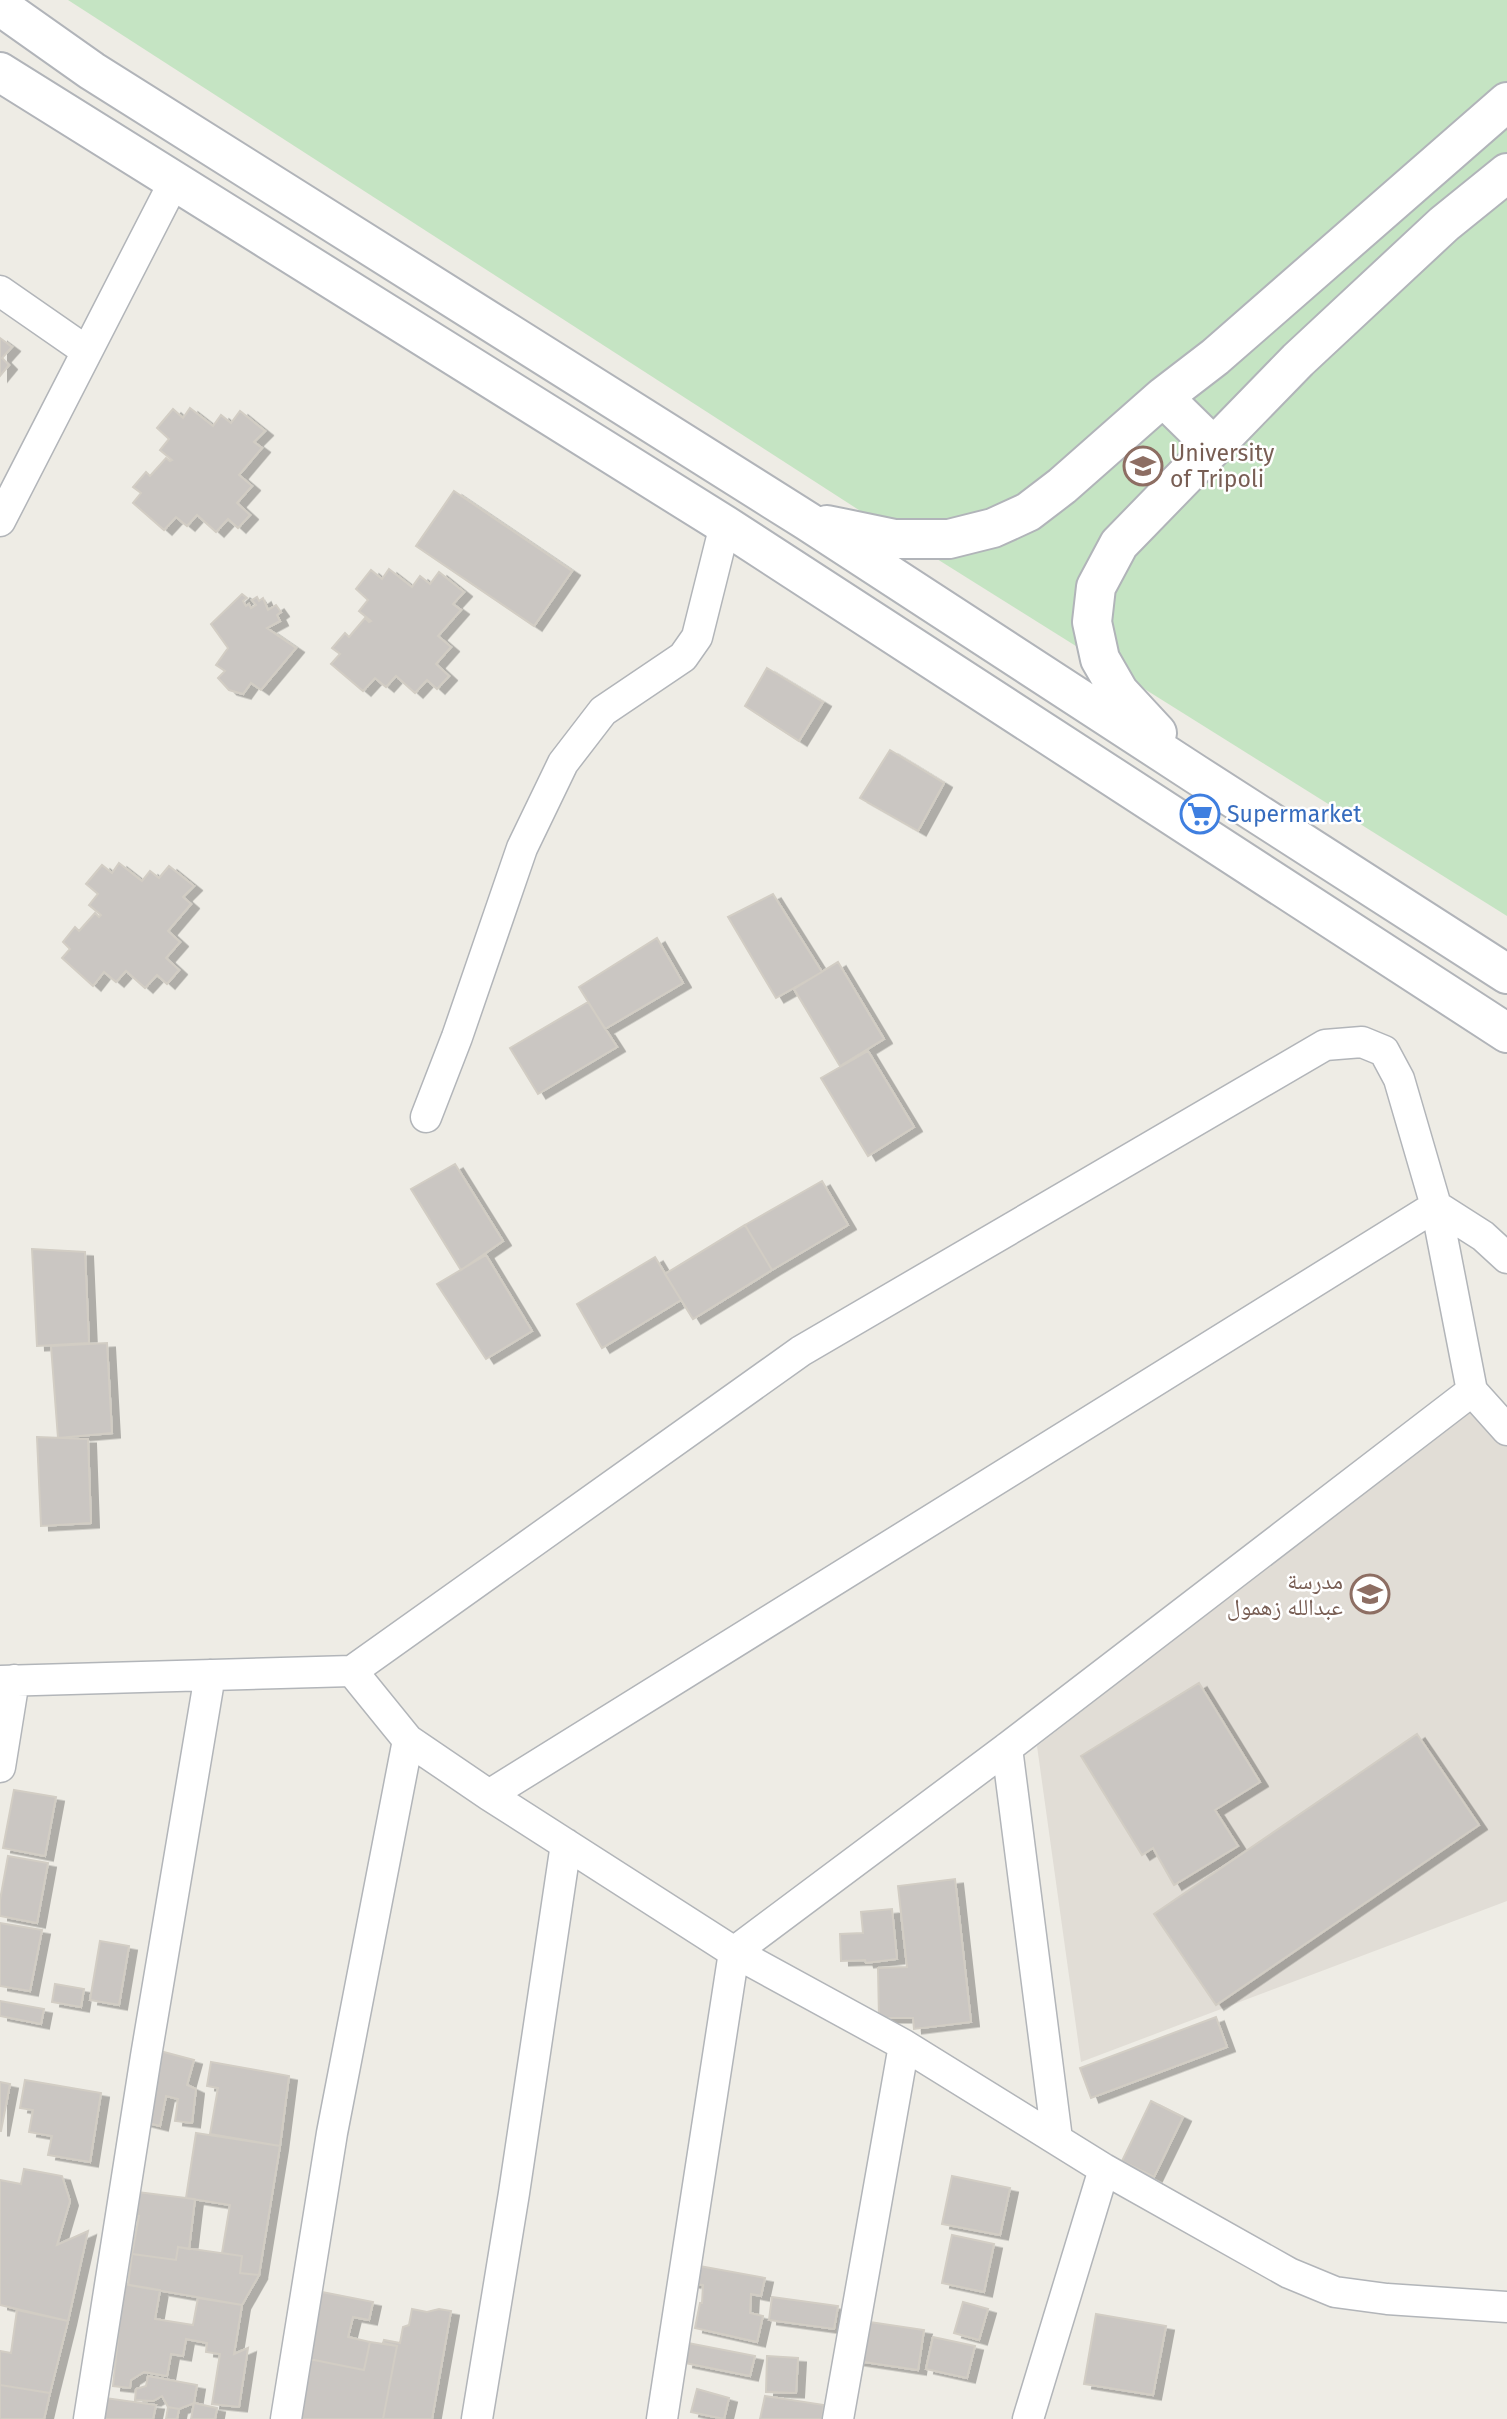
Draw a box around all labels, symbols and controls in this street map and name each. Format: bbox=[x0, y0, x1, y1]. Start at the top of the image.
place label: University of Tripoli bbox=[1170, 439, 1275, 493]
school or university icon: University of Tripoli bbox=[1122, 445, 1164, 487]
supermarket icon: Supermarket bbox=[1179, 793, 1221, 835]
place label: Supermarket bbox=[1227, 800, 1362, 828]
place label: مدرسة عبدالله زهمول bbox=[1227, 1567, 1343, 1621]
school or university icon: مدرسة عبدالله زهمول bbox=[1349, 1573, 1391, 1615]

